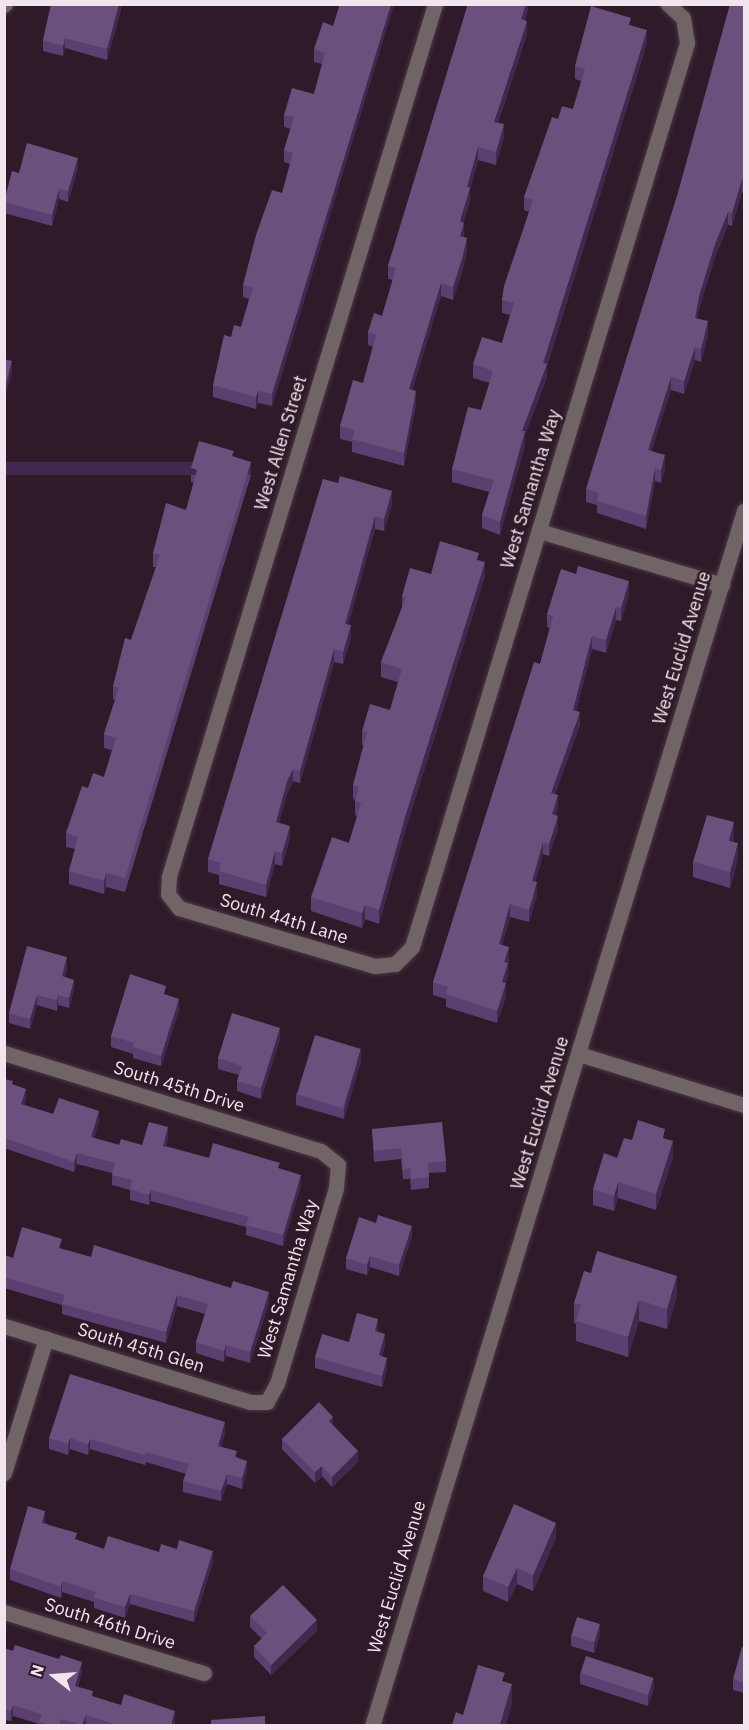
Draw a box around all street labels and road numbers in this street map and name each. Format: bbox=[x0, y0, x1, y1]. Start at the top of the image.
street label: West Allen Street bbox=[250, 373, 312, 513]
street label: West Samantha Way bbox=[497, 407, 565, 571]
street label: West Euclid Avenue bbox=[648, 569, 716, 727]
street label: South 44th Lane bbox=[217, 889, 351, 949]
street label: West Euclid Avenue bbox=[506, 1034, 574, 1192]
street label: South 45th Drive bbox=[111, 1057, 247, 1117]
street label: West Samantha Way bbox=[254, 1197, 322, 1361]
street label: South 45th Glen bbox=[75, 1318, 207, 1378]
street label: West Euclid Avenue bbox=[363, 1498, 431, 1656]
street label: South 46th Drive bbox=[42, 1594, 178, 1654]

